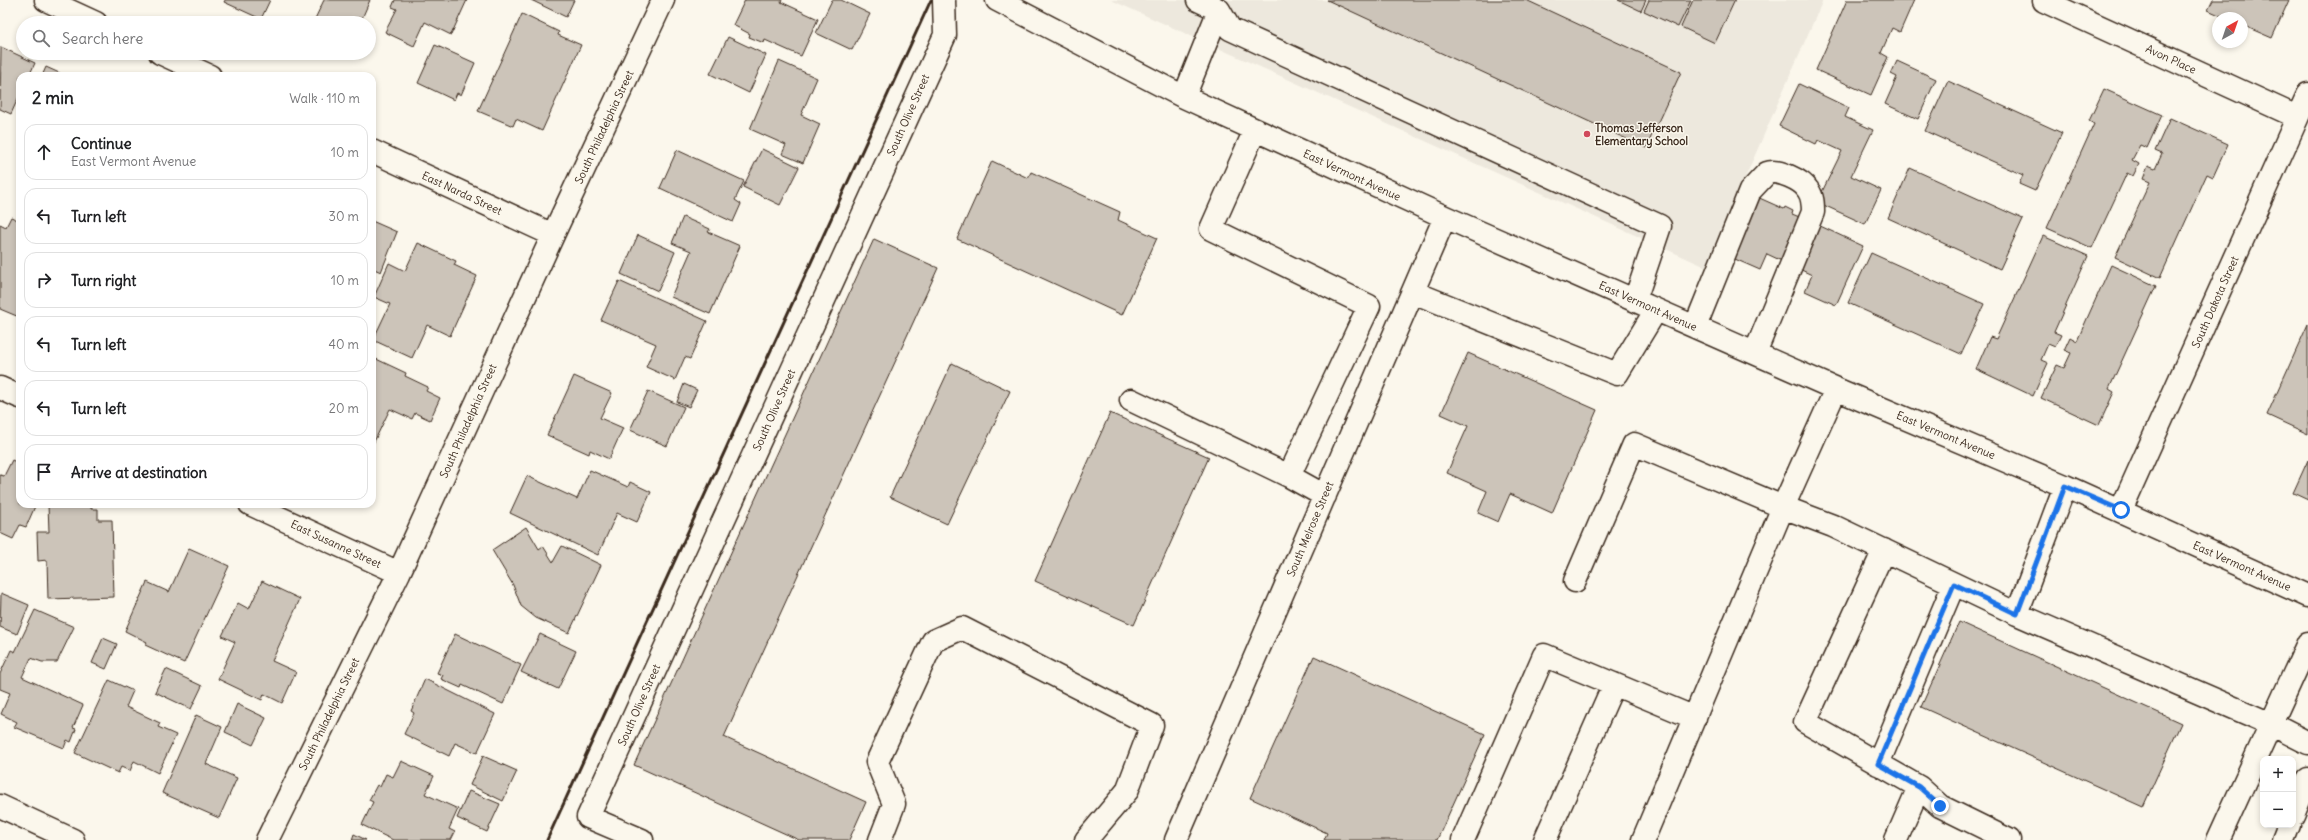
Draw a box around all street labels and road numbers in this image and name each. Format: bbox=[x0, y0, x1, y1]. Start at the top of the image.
street label: Avon Place bbox=[2144, 41, 2199, 77]
street label: South Philadelphia Street bbox=[572, 68, 637, 186]
street label: South Olive Street bbox=[884, 72, 932, 158]
street label: East Vermont Avenue bbox=[1301, 146, 1403, 204]
street label: East Narda Street bbox=[420, 168, 505, 218]
street label: South Dakota Street bbox=[2188, 254, 2242, 350]
street label: East Vermont Avenue bbox=[1597, 278, 1699, 334]
street label: South Philadelphia Street bbox=[436, 361, 500, 480]
street label: South Olive Street bbox=[750, 367, 798, 453]
street label: East Vermont Avenue bbox=[1894, 408, 1998, 462]
street label: South Melrose Street bbox=[1284, 479, 1337, 579]
street label: East Susanne Street bbox=[288, 517, 384, 571]
street label: East Vermont Avenue bbox=[2191, 538, 2293, 594]
street label: South Philadelphia Street bbox=[296, 655, 363, 773]
street label: South Olive Street bbox=[615, 662, 663, 748]

